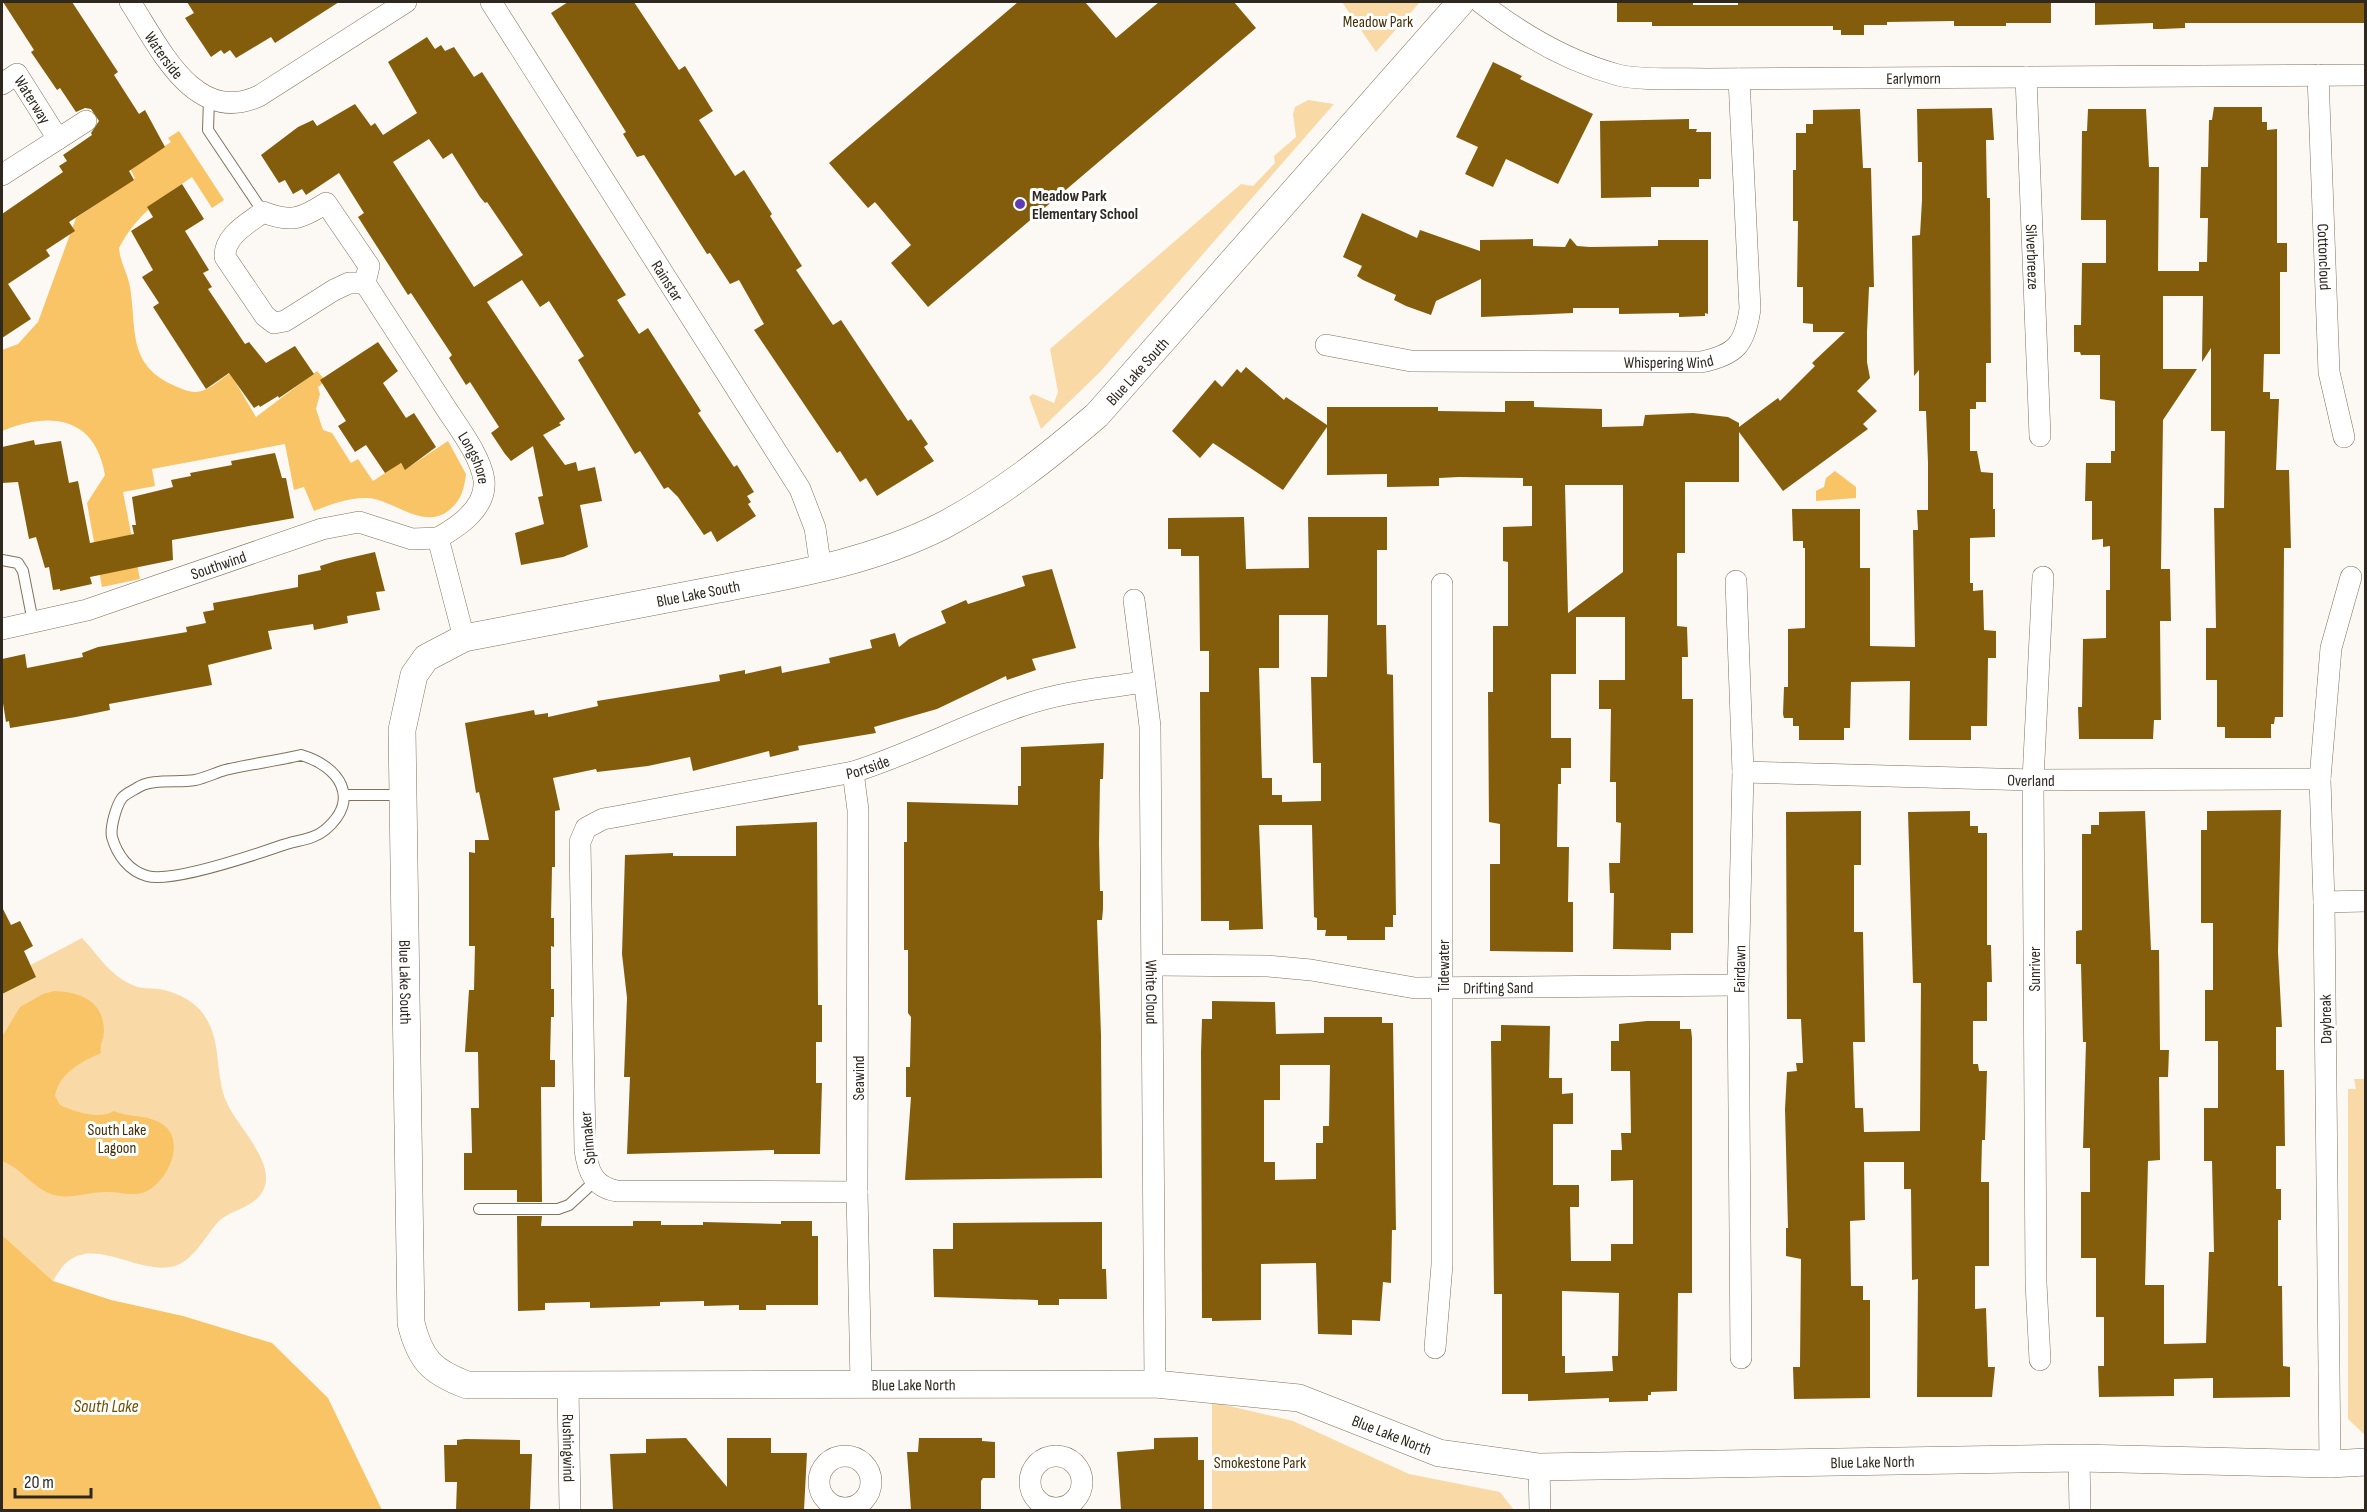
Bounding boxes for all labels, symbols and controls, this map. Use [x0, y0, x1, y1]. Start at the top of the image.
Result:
park label: Meadow Park [1343, 13, 1413, 32]
street label: Waterside [140, 28, 186, 84]
street label: Earlymorn [1886, 70, 1941, 89]
street label: Waterway [9, 73, 54, 128]
place label: Meadow Park Elementary School [1032, 187, 1138, 224]
marker: Meadow Park Elementary School [1013, 197, 1027, 211]
street label: Cottoncloud [2313, 223, 2334, 291]
street label: Silverbreeze [2021, 224, 2042, 290]
street label: Rainstar [647, 258, 687, 306]
street label: Blue Lake South [1103, 334, 1173, 410]
street label: Whispering Wind [1624, 351, 1716, 373]
street label: Longshore [453, 429, 492, 485]
street label: Southwind [189, 548, 249, 584]
street label: Blue Lake South [655, 577, 742, 612]
street label: Portside [845, 752, 893, 784]
street label: Overland [2007, 771, 2055, 791]
street label: Tidewater [1435, 939, 1454, 993]
street label: Blue Lake South [394, 940, 414, 1025]
street label: Fairdawn [1731, 945, 1750, 993]
street label: Sunriver [2026, 946, 2045, 992]
street label: White Cloud [1141, 960, 1160, 1024]
street label: Drifting Sand [1463, 979, 1534, 999]
street label: Daybreak [2317, 994, 2336, 1044]
street label: Seawind [850, 1056, 869, 1100]
street label: Spinnaker [577, 1110, 600, 1165]
park label: South Lake Lagoon [88, 1121, 146, 1158]
street label: Blue Lake North [872, 1376, 956, 1395]
water label: South Lake [73, 1396, 139, 1417]
street label: Blue Lake North [1349, 1412, 1434, 1460]
street label: Rushingwind [557, 1414, 578, 1482]
street label: Blue Lake North [1830, 1453, 1915, 1473]
park label: Smokestone Park [1214, 1454, 1306, 1473]
scale bar [15, 1461, 92, 1499]
text: 20 m [24, 1472, 54, 1493]

